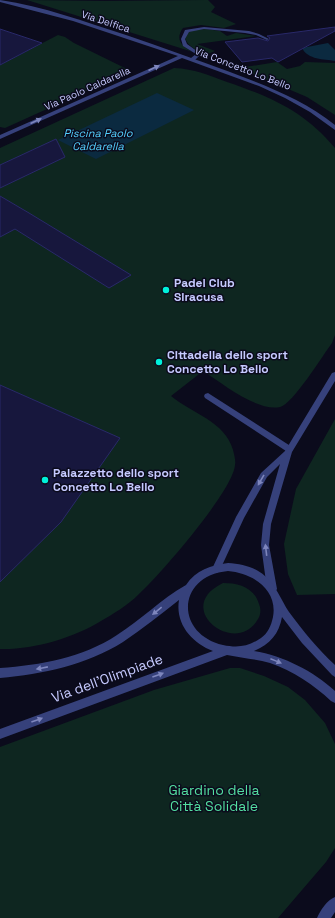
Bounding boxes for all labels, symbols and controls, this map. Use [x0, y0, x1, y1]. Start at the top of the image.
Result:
street label: Via Delfica [80, 8, 132, 36]
street label: Via Concetto Lo Bello [193, 44, 293, 93]
street label: Via Paolo Caldarella [42, 64, 132, 113]
one-way arrow [149, 65, 160, 71]
one-way arrow [30, 118, 41, 124]
water label: Piscina Paolo Caldarella [63, 126, 134, 153]
place label: Padel Club Siracusa [174, 275, 235, 305]
marker: Padel Club Siracusa [161, 285, 171, 295]
place label: Cittadella dello sport Concetto Lo Bello [167, 347, 288, 377]
marker: Cittadella dello sport Concetto Lo Bello [154, 357, 164, 367]
place label: Palazzetto dello sport Concetto Lo Bello [53, 465, 179, 495]
marker: Palazzetto dello sport Concetto Lo Bello [40, 475, 50, 485]
one-way arrow [258, 475, 265, 486]
one-way arrow [263, 544, 269, 557]
one-way arrow [152, 606, 162, 615]
street label: Via dell'Olimpiade [49, 650, 165, 706]
one-way arrow [270, 659, 282, 665]
one-way arrow [36, 665, 48, 671]
one-way arrow [153, 672, 165, 678]
one-way arrow [31, 717, 43, 723]
park label: Giardino della Città Solidale [168, 781, 260, 815]

